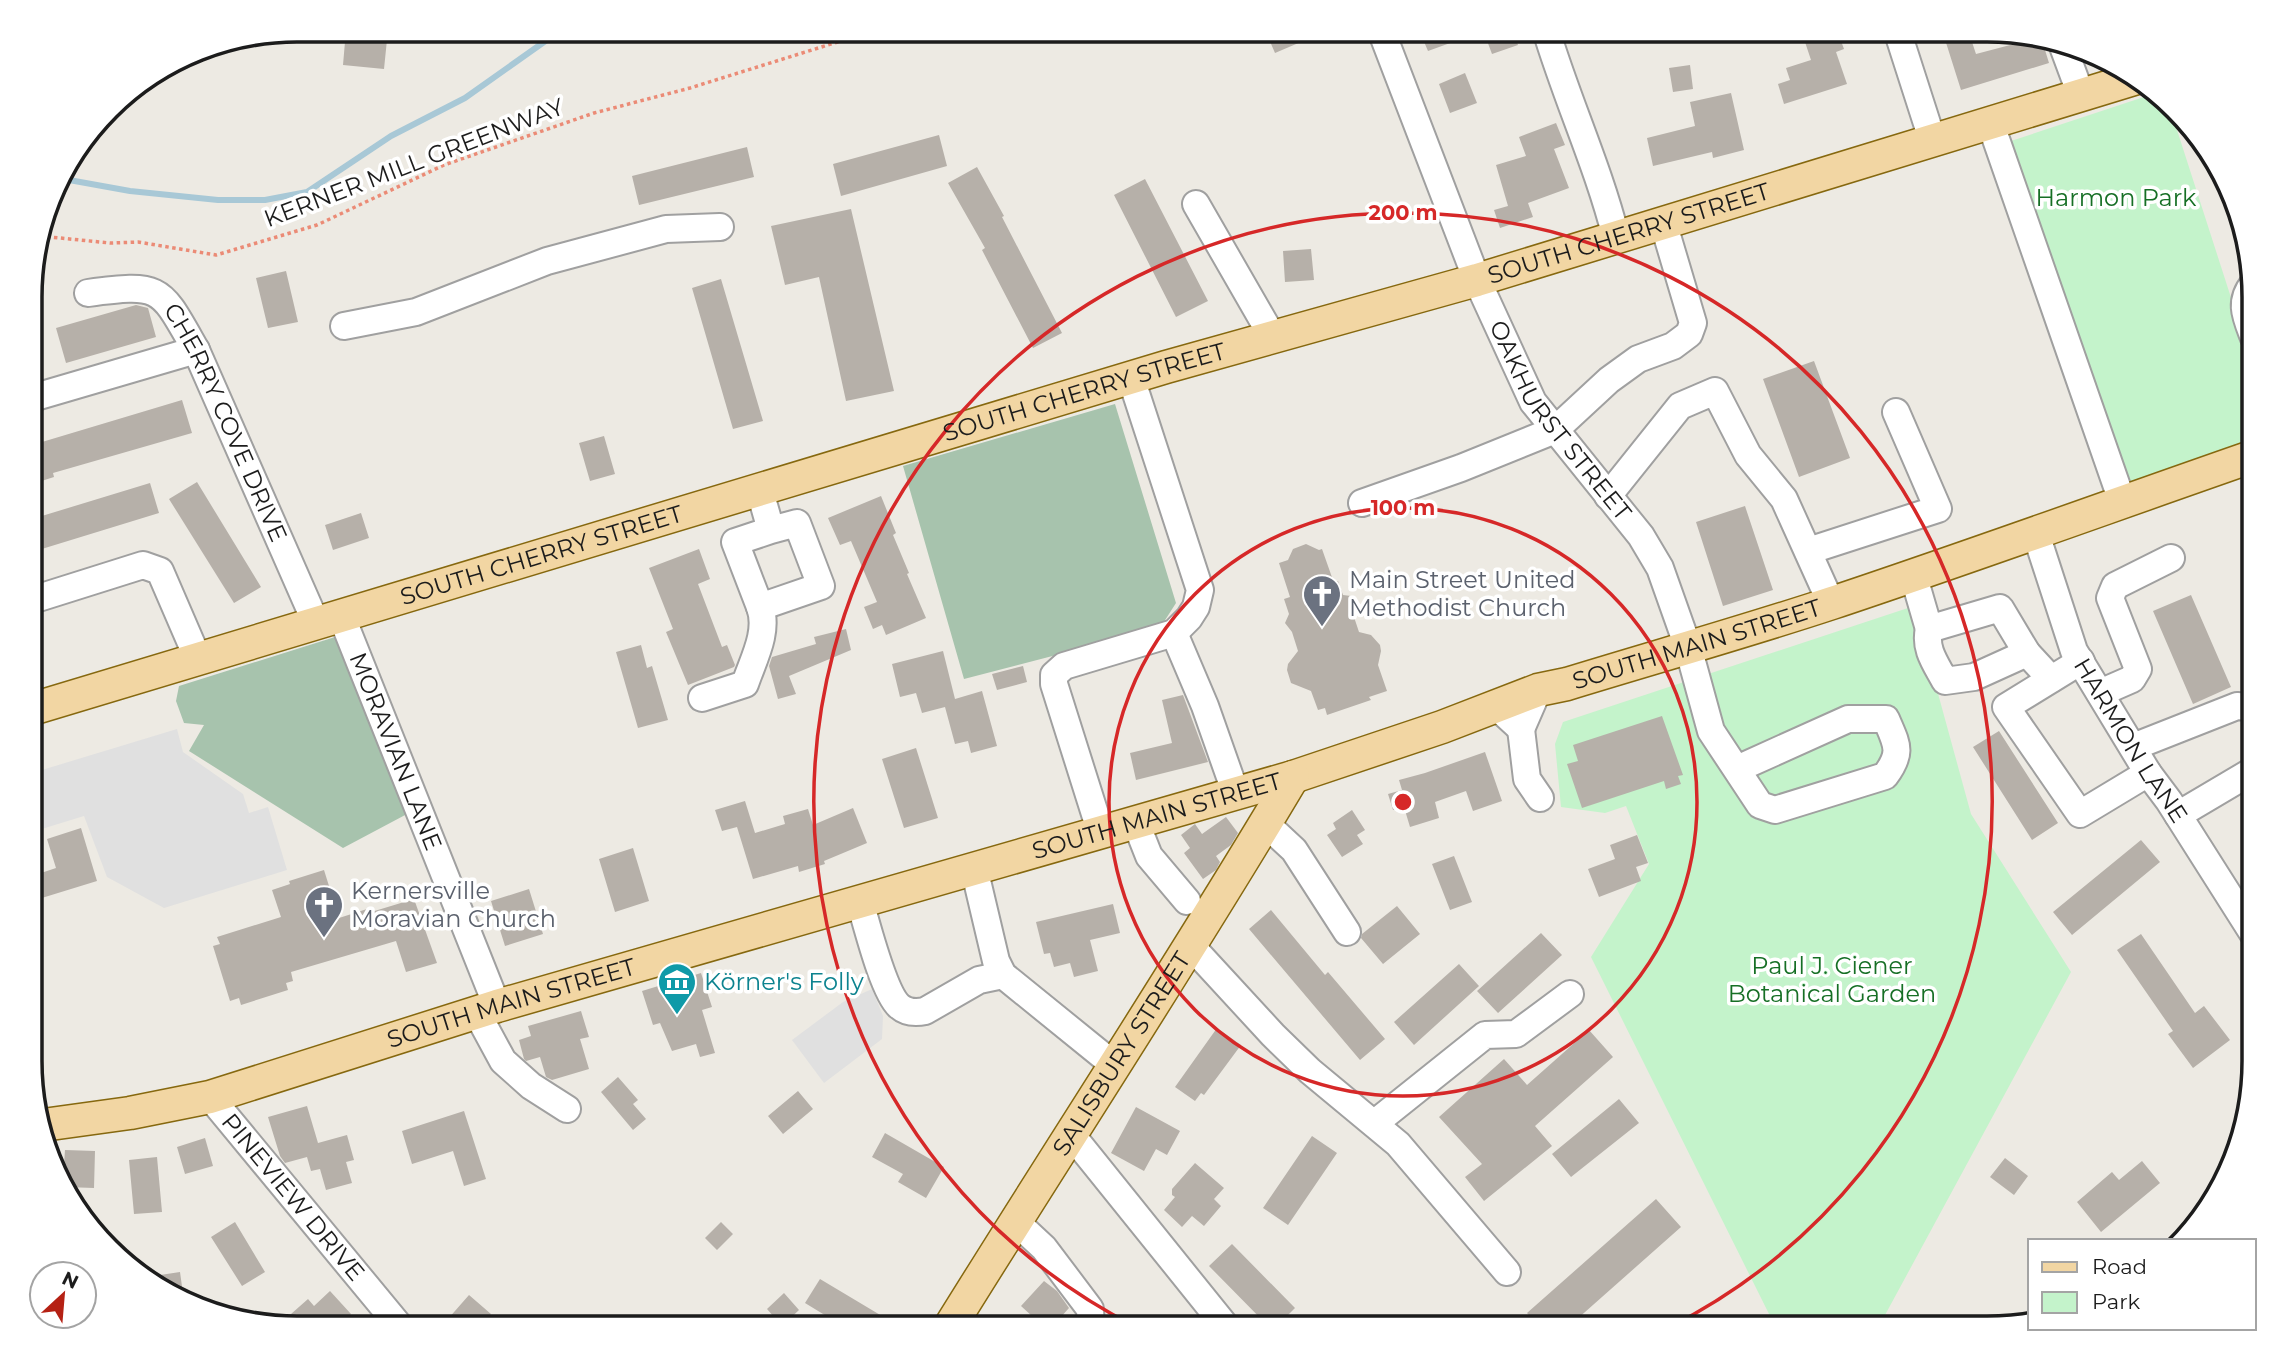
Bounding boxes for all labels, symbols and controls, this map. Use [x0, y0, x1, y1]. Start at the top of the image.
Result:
street label: KERNER MILL GREENWAY [260, 92, 568, 233]
street label: SOUTH CHERRY STREET [1484, 176, 1773, 290]
park label: Harmon Park [2036, 183, 2197, 212]
text: 200 m [1369, 200, 1437, 225]
street label: CHERRY COVE DRIVE [158, 297, 294, 546]
street label: OAKHURST STREET [1483, 316, 1638, 526]
street label: SOUTH CHERRY STREET [939, 336, 1229, 447]
text: 100 m [1371, 495, 1435, 520]
street label: SOUTH CHERRY STREET [397, 499, 686, 611]
place label: Main Street United Methodist Church [1349, 565, 1575, 622]
church icon: Main Street United Methodist Church [1301, 573, 1343, 628]
street label: SOUTH MAIN STREET [1569, 593, 1825, 695]
street label: MORAVIAN LANE [343, 648, 448, 854]
street label: HARMON LANE [2068, 653, 2194, 828]
street label: SOUTH MAIN STREET [1029, 766, 1285, 865]
centre of rings [1391, 790, 1415, 814]
place label: Kernersville Moravian Church [351, 876, 556, 933]
church icon: Kernersville Moravian Church [303, 884, 345, 939]
street label: SALISBURY STREET [1046, 946, 1197, 1161]
park label: Paul J. Ciener Botanical Garden [1728, 951, 1936, 1008]
street label: SOUTH MAIN STREET [383, 952, 639, 1054]
museum icon: Körner's Folly [656, 961, 698, 1016]
place label: Körner's Folly [704, 967, 864, 996]
street label: PINEVIEW DRIVE [216, 1107, 371, 1286]
legend [2028, 1239, 2256, 1330]
text: Road [2092, 1254, 2147, 1279]
north arrow [28, 1260, 98, 1330]
text: N [58, 1266, 82, 1294]
text: Park [2092, 1289, 2140, 1314]

